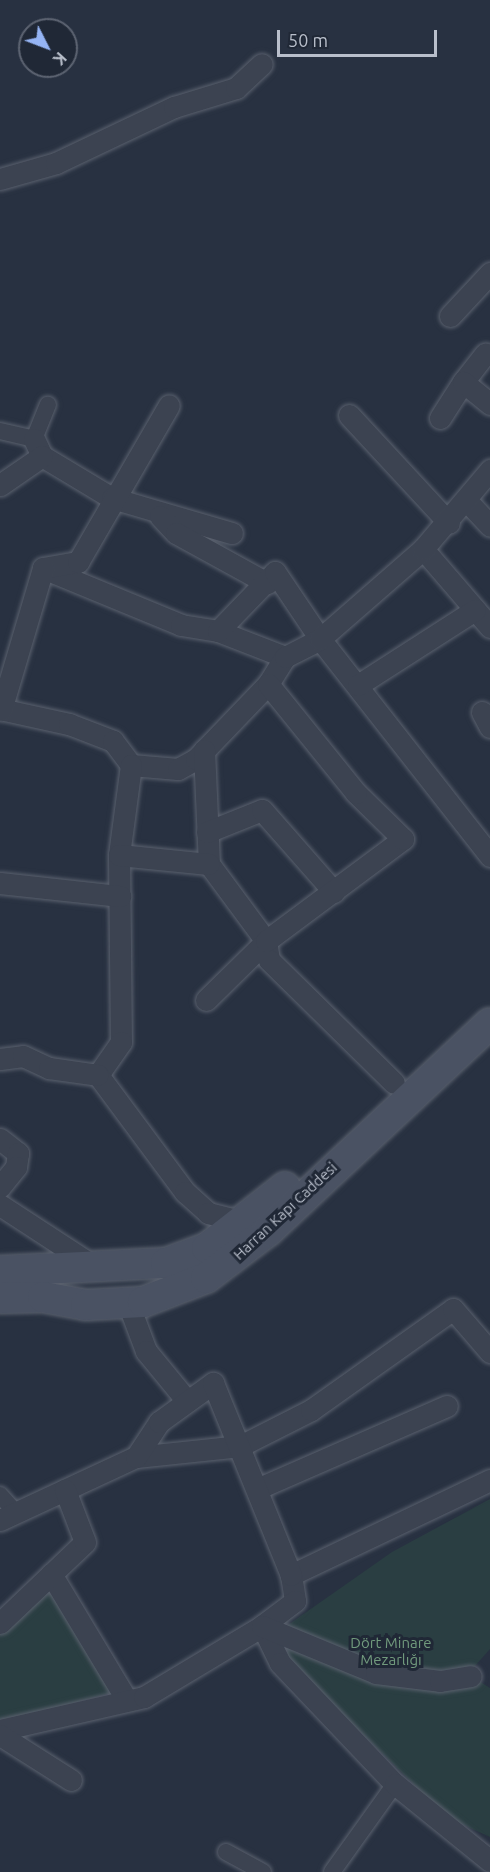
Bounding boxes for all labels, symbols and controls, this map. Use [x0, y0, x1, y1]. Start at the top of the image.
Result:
north arrow [18, 18, 78, 78]
scale bar [280, 18, 440, 56]
text: 50 m [288, 30, 328, 50]
text: K [50, 49, 70, 69]
street label: Harran Kapı Caddesi [230, 1158, 340, 1264]
park label: Dört Minare Mezarlığı [350, 1633, 432, 1668]

